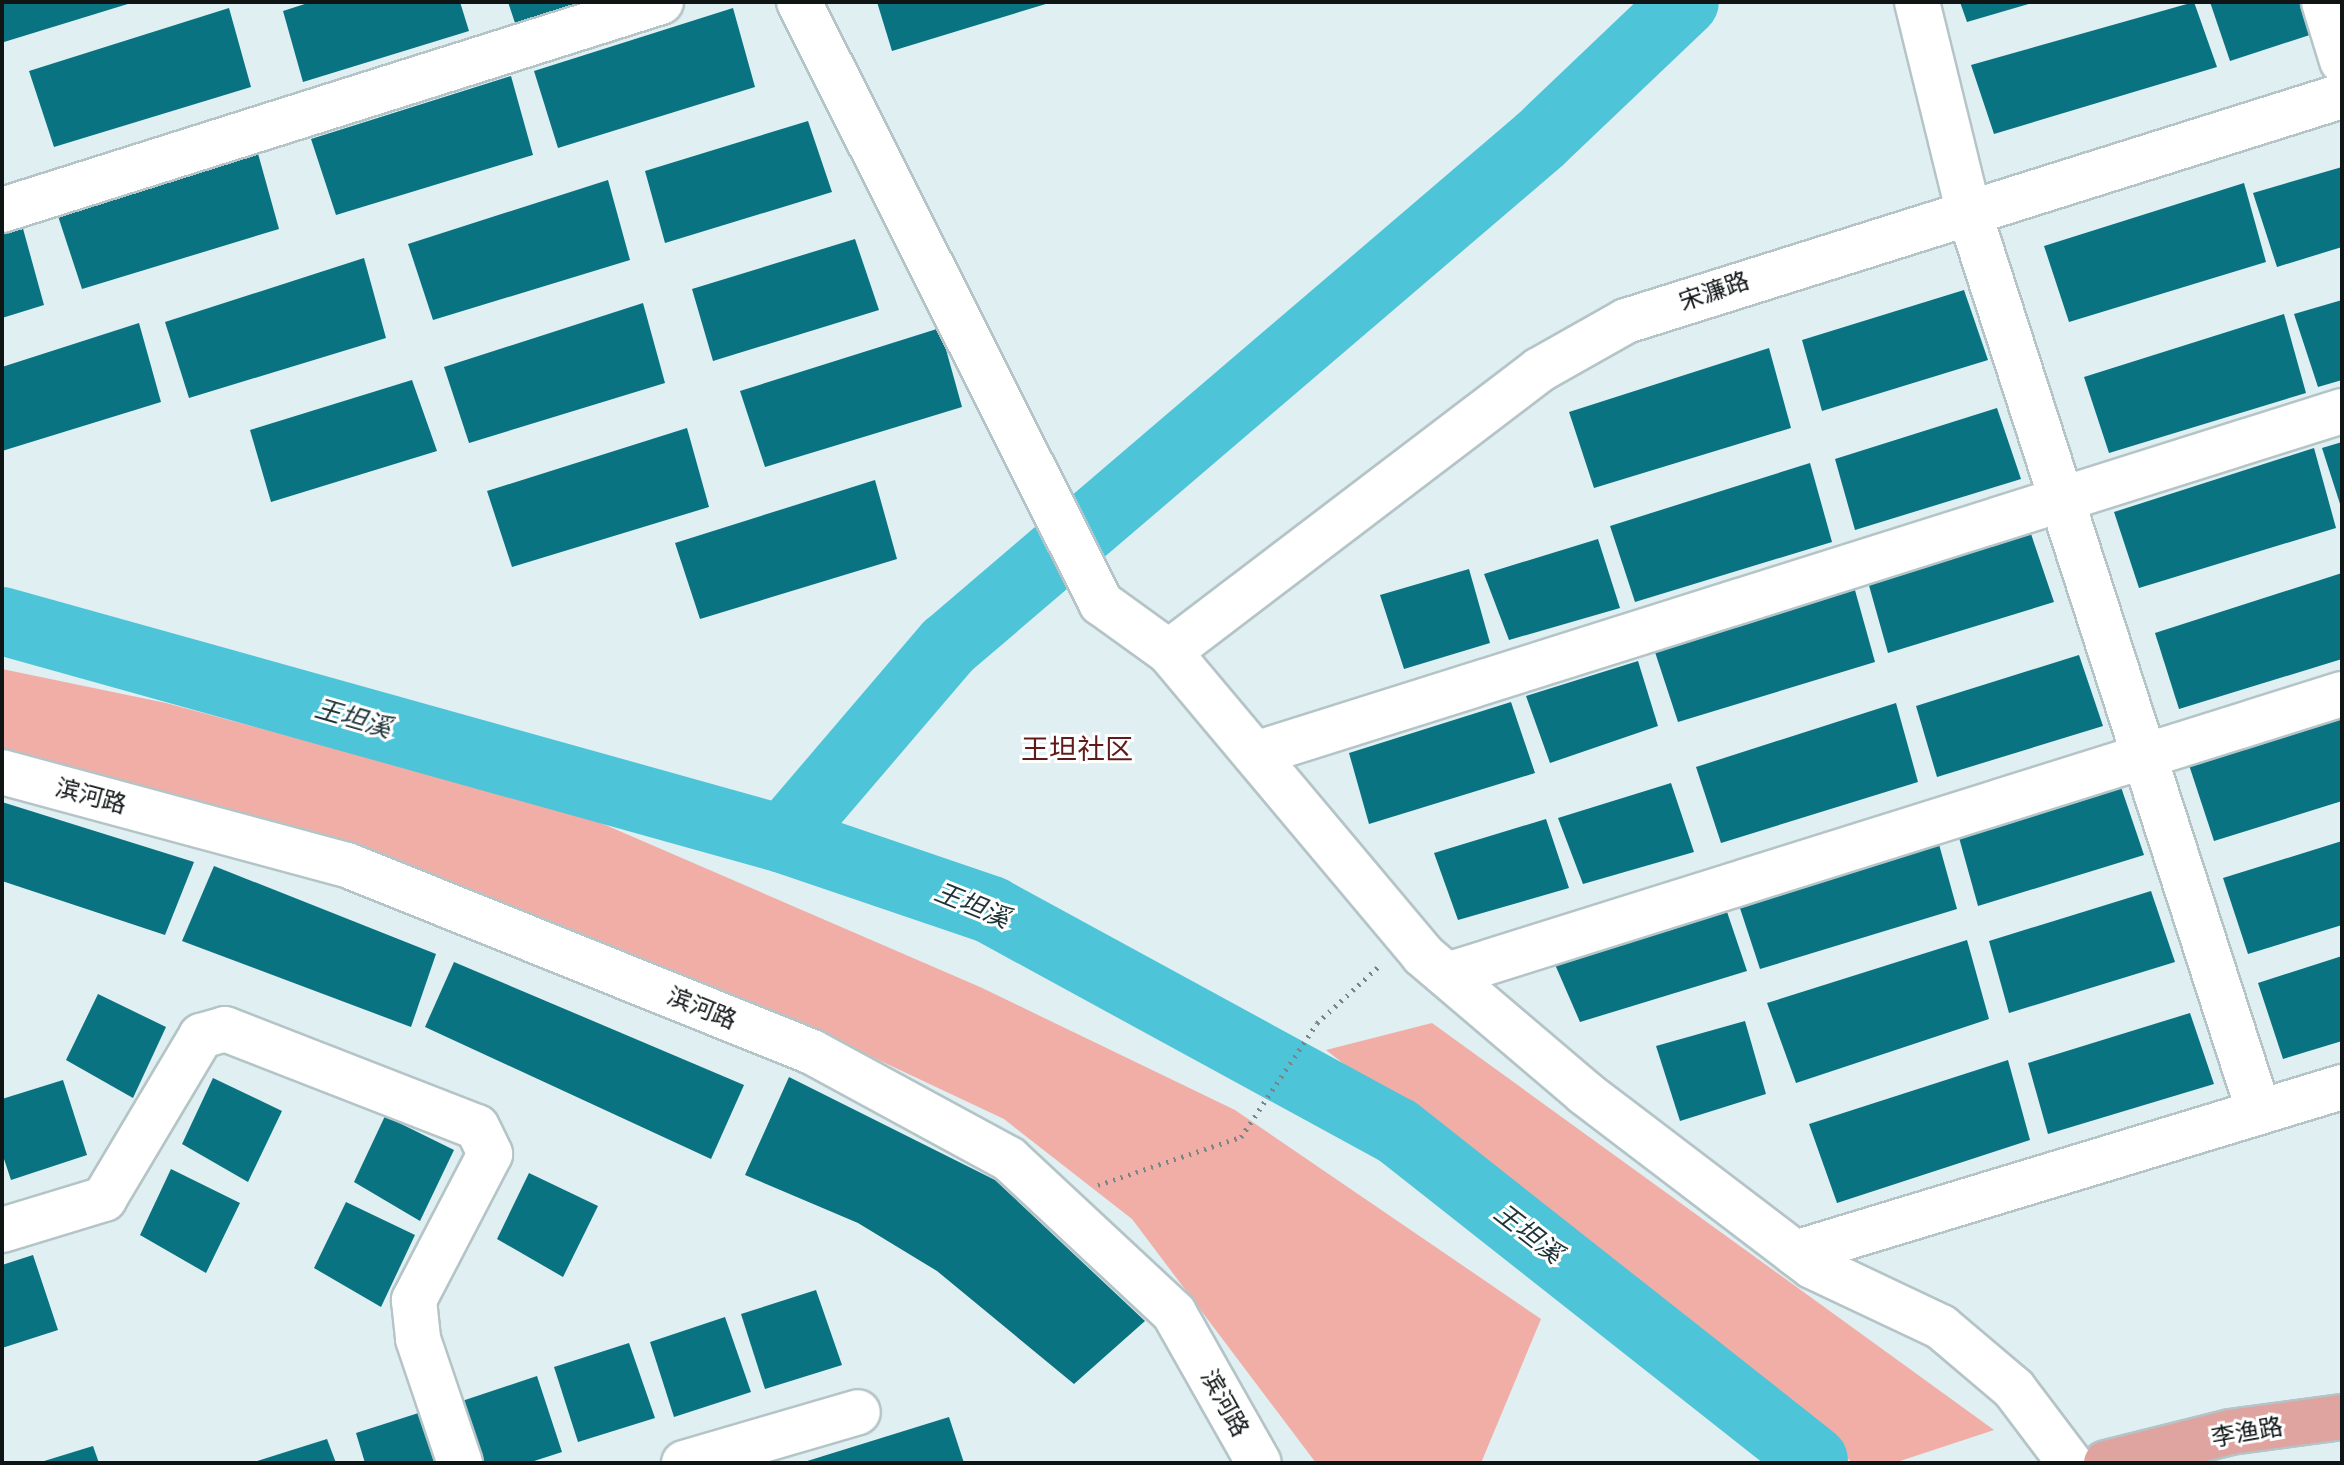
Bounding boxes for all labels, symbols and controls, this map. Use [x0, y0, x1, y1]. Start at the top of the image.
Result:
street label: 宋濂路 [1675, 266, 1753, 316]
water label: 王坦溪 [311, 693, 395, 745]
district label: 王坦社区 [1021, 733, 1133, 767]
street label: 滨河路 [52, 773, 130, 819]
water label: 王坦溪 [930, 877, 1014, 935]
street label: 滨河路 [663, 981, 741, 1035]
water label: 王坦溪 [1488, 1198, 1568, 1270]
street label: 滨河路 [1195, 1365, 1255, 1441]
street label: 李渔路 [2209, 1412, 2285, 1452]

